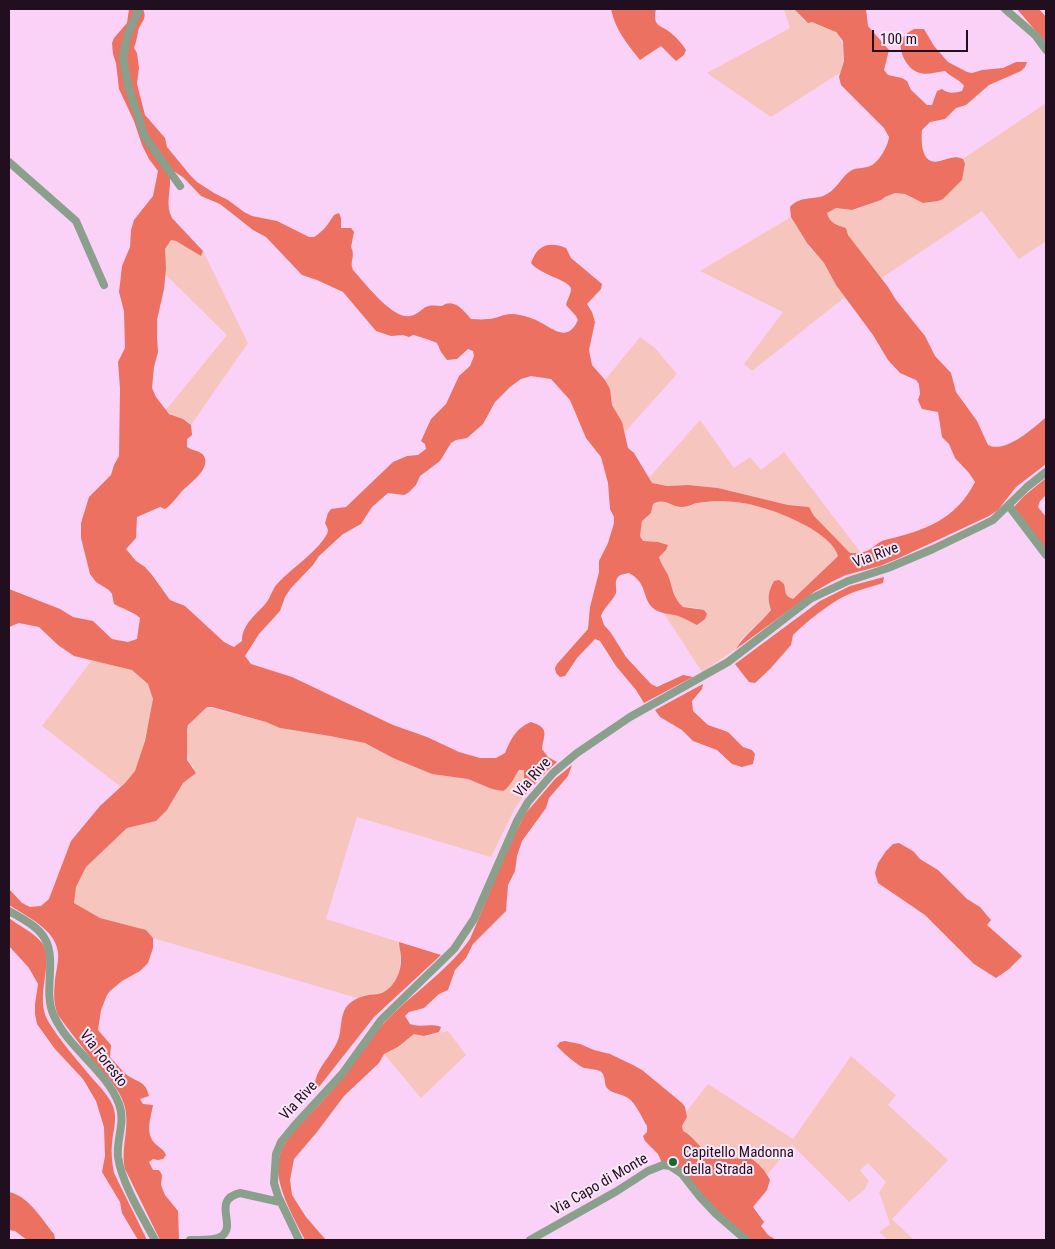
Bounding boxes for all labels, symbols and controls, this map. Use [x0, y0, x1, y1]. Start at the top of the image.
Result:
scale bar [875, 20, 971, 52]
text: 100 m [880, 30, 917, 48]
street label: Via Rive [851, 539, 901, 573]
street label: Via Rive [511, 754, 555, 802]
street label: Via Foresto [75, 1027, 131, 1091]
street label: Via Rive [276, 1078, 322, 1124]
place label: Capitello Madonna della Strada [683, 1144, 794, 1179]
street label: Via Capo di Monte [549, 1150, 651, 1220]
marker: Capitello Madonna della Strada [667, 1156, 679, 1168]

